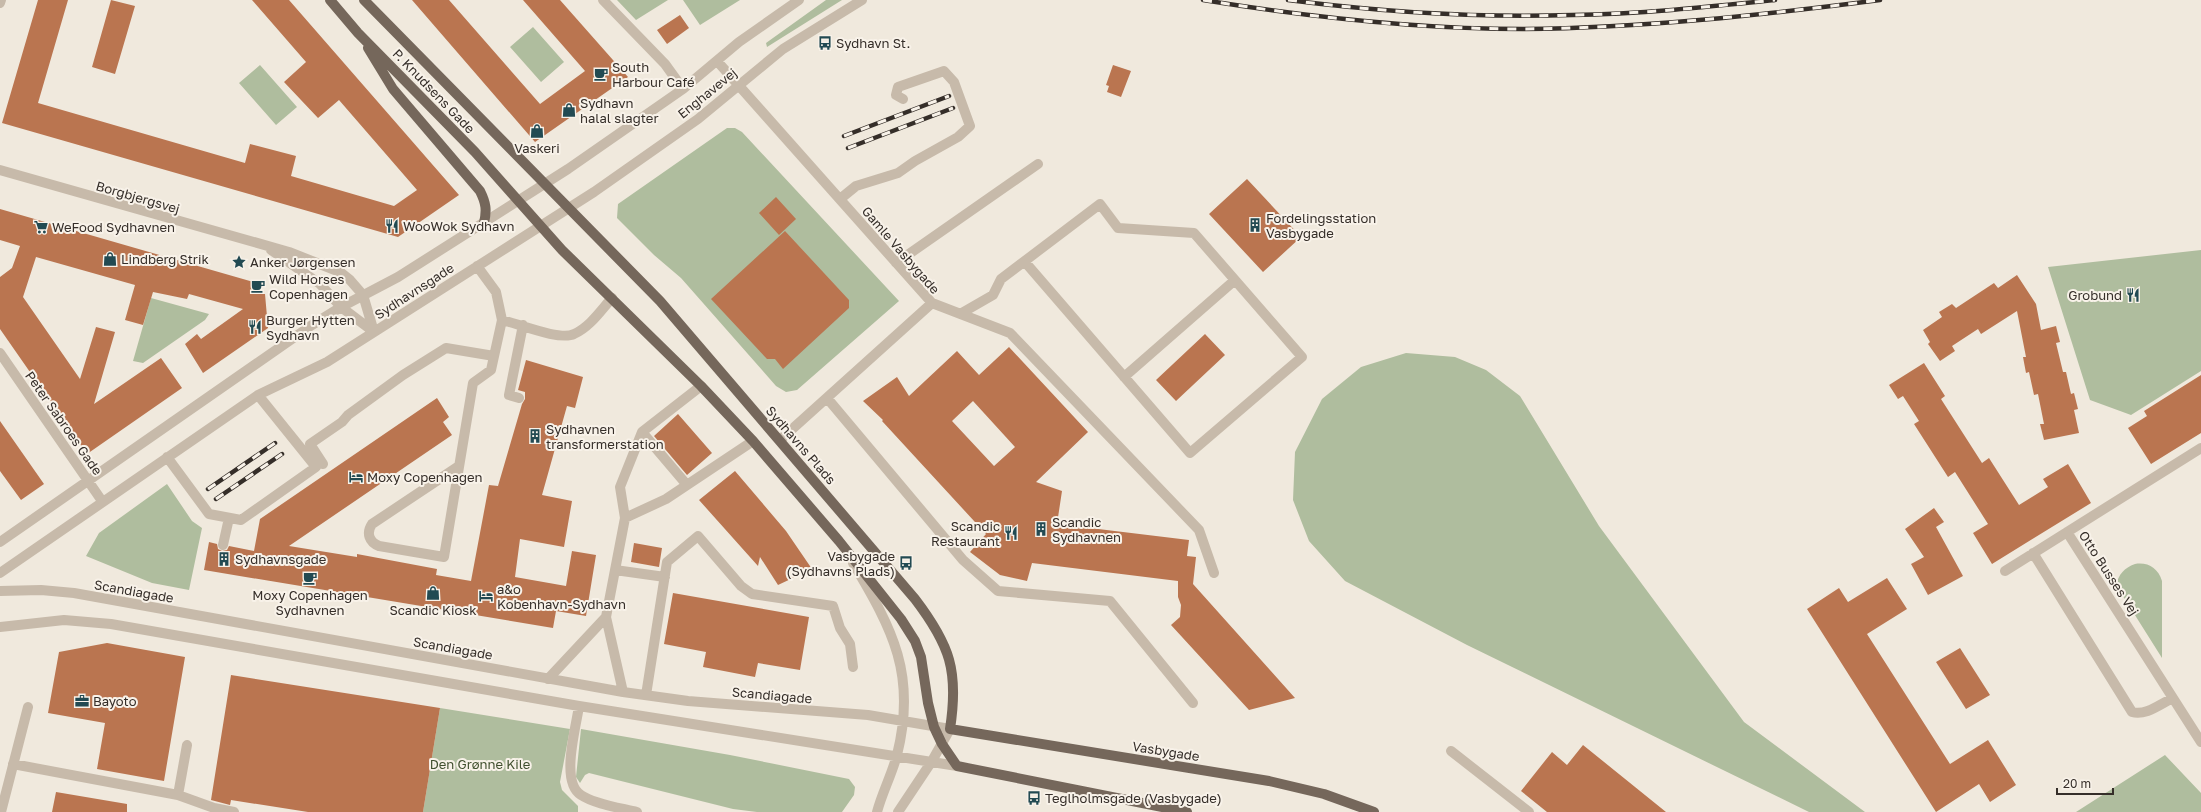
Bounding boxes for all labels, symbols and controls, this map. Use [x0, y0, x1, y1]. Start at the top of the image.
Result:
bus stop icon: Sydhavn St. [817, 35, 833, 51]
place label: Sydhavn St. [836, 35, 910, 51]
street label: P. Knudsens Gade [390, 45, 478, 137]
place label: South Harbour Café [612, 59, 695, 90]
street label: Enghavevej [674, 64, 740, 122]
cafe icon: South Harbour Café [593, 66, 609, 82]
place label: Sydhavn halal slagter [580, 95, 658, 126]
shop icon: Sydhavn halal slagter [561, 102, 577, 118]
shop icon: Vaskeri [529, 123, 545, 139]
place label: Vaskeri [514, 140, 560, 156]
street label: Borgbjergsvej [94, 177, 182, 217]
street label: Gamle Vasbygade [859, 203, 943, 297]
place label: Fordelingsstation Vasbygade [1266, 210, 1376, 241]
building icon: Fordelingsstation Vasbygade [1247, 217, 1263, 233]
restaurant icon: WooWok Sydhavn [384, 218, 400, 234]
place label: WooWok Sydhavn [403, 218, 514, 234]
supermarket icon: WeFood Sydhavnen [33, 219, 49, 235]
place label: WeFood Sydhavnen [52, 219, 175, 235]
shop icon: Lindberg Strik [102, 251, 118, 267]
place label: Lindberg Strik [121, 251, 209, 267]
place icon: Anker Jørgensen [231, 254, 247, 270]
place label: Anker Jørgensen [250, 254, 356, 270]
street label: Sydhavnsgade [371, 259, 457, 323]
place label: Wild Horses Copenhagen [269, 271, 348, 302]
cafe icon: Wild Horses Copenhagen [250, 278, 266, 294]
place label: Grobund [2068, 287, 2122, 303]
restaurant icon: Grobund [2125, 287, 2141, 303]
place label: Burger Hytten Sydhavn [266, 312, 355, 343]
restaurant icon: Burger Hytten Sydhavn [247, 319, 263, 335]
street label: Peter Sabroes Gade [22, 368, 106, 478]
street label: Sydhavns Plads [763, 403, 839, 488]
place label: Sydhavnen transformerstation [546, 421, 664, 452]
building icon: Sydhavnen transformerstation [527, 428, 543, 444]
hotel icon: Moxy Copenhagen [348, 469, 364, 485]
place label: Moxy Copenhagen [367, 469, 483, 485]
place label: Scandic Sydhavnen [1052, 514, 1121, 545]
place label: Scandic Restaurant [931, 518, 1000, 549]
building icon: Scandic Sydhavnen [1033, 521, 1049, 537]
restaurant icon: Scandic Restaurant [1003, 525, 1019, 541]
street label: Otto Busses Vej [2076, 528, 2142, 618]
place label: Vasbygade (Sydhavns Plads) [787, 548, 895, 579]
building icon: Sydhavnsgade [216, 551, 232, 567]
place label: Sydhavnsgade [235, 551, 326, 567]
bus stop icon: Vasbygade (Sydhavns Plads) [898, 555, 914, 571]
cafe icon: Moxy Copenhagen Sydhavnen [302, 570, 318, 586]
street label: Scandiagade [93, 576, 175, 606]
place label: a&o Kobenhavn-Sydhavn [497, 581, 626, 612]
shop icon: Scandic Kiosk [425, 585, 441, 601]
place label: Moxy Copenhagen Sydhavnen [252, 587, 368, 618]
hotel icon: a&o Kobenhavn-Sydhavn [478, 588, 494, 604]
place label: Scandic Kiosk [389, 602, 477, 618]
street label: Scandiagade [412, 633, 494, 663]
street label: Scandiagade [731, 684, 813, 706]
office icon: Bayoto [74, 693, 90, 709]
place label: Bayoto [93, 693, 137, 709]
street label: Vasbygade [1131, 738, 1201, 764]
park label: Den Grønne Kile [430, 756, 530, 772]
scale bar [2057, 770, 2113, 796]
text: 20 m [2063, 776, 2091, 791]
bus stop icon: Teglholmsgade (Vasbygade) [1026, 790, 1042, 806]
place label: Teglholmsgade (Vasbygade) [1045, 790, 1222, 806]

